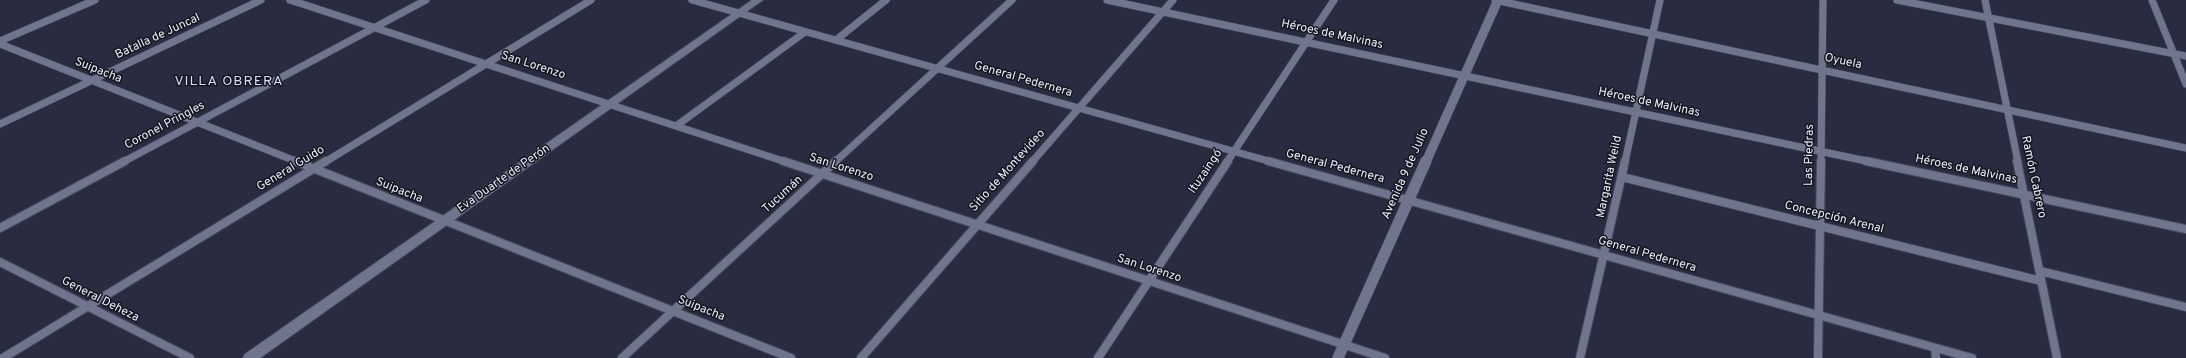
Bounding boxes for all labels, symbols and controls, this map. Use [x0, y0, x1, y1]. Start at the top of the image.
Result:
street label: Batalla de Juncal [113, 11, 203, 63]
street label: Héroes de Malvinas [1280, 17, 1384, 53]
street label: San Lorenzo [499, 49, 567, 83]
street label: Oyuela [1823, 51, 1863, 73]
street label: Suipacha [72, 55, 124, 87]
street label: General Pedernera [972, 59, 1074, 101]
district label: VILLA OBRERA [174, 74, 284, 90]
street label: Héroes de Malvinas [1597, 85, 1701, 121]
street label: Coronel Pringles [122, 99, 208, 153]
street label: Las Piedras [1802, 124, 1818, 186]
street label: Avenida 9 de Julio [1379, 126, 1433, 222]
street label: Sitio de Montevideo [967, 127, 1049, 215]
street label: Margarita Weild [1594, 134, 1626, 220]
street label: Ramón Cabrero [2017, 135, 2049, 219]
street label: Eva Duarte de Perón [455, 142, 553, 216]
street label: General Guido [254, 143, 328, 195]
street label: Ituzaingó [1186, 147, 1226, 197]
street label: General Pedernera [1284, 147, 1386, 187]
street label: San Lorenzo [807, 151, 875, 185]
street label: Héroes de Malvinas [1914, 152, 2018, 188]
street label: Tucumán [760, 173, 806, 217]
street label: Suipacha [373, 175, 425, 207]
street label: Concepción Arenal [1783, 199, 1885, 237]
street label: General Pedernera [1596, 234, 1698, 276]
street label: San Lorenzo [1115, 252, 1183, 286]
street label: General Deheza [59, 274, 141, 326]
street label: Suipacha [675, 293, 727, 325]

